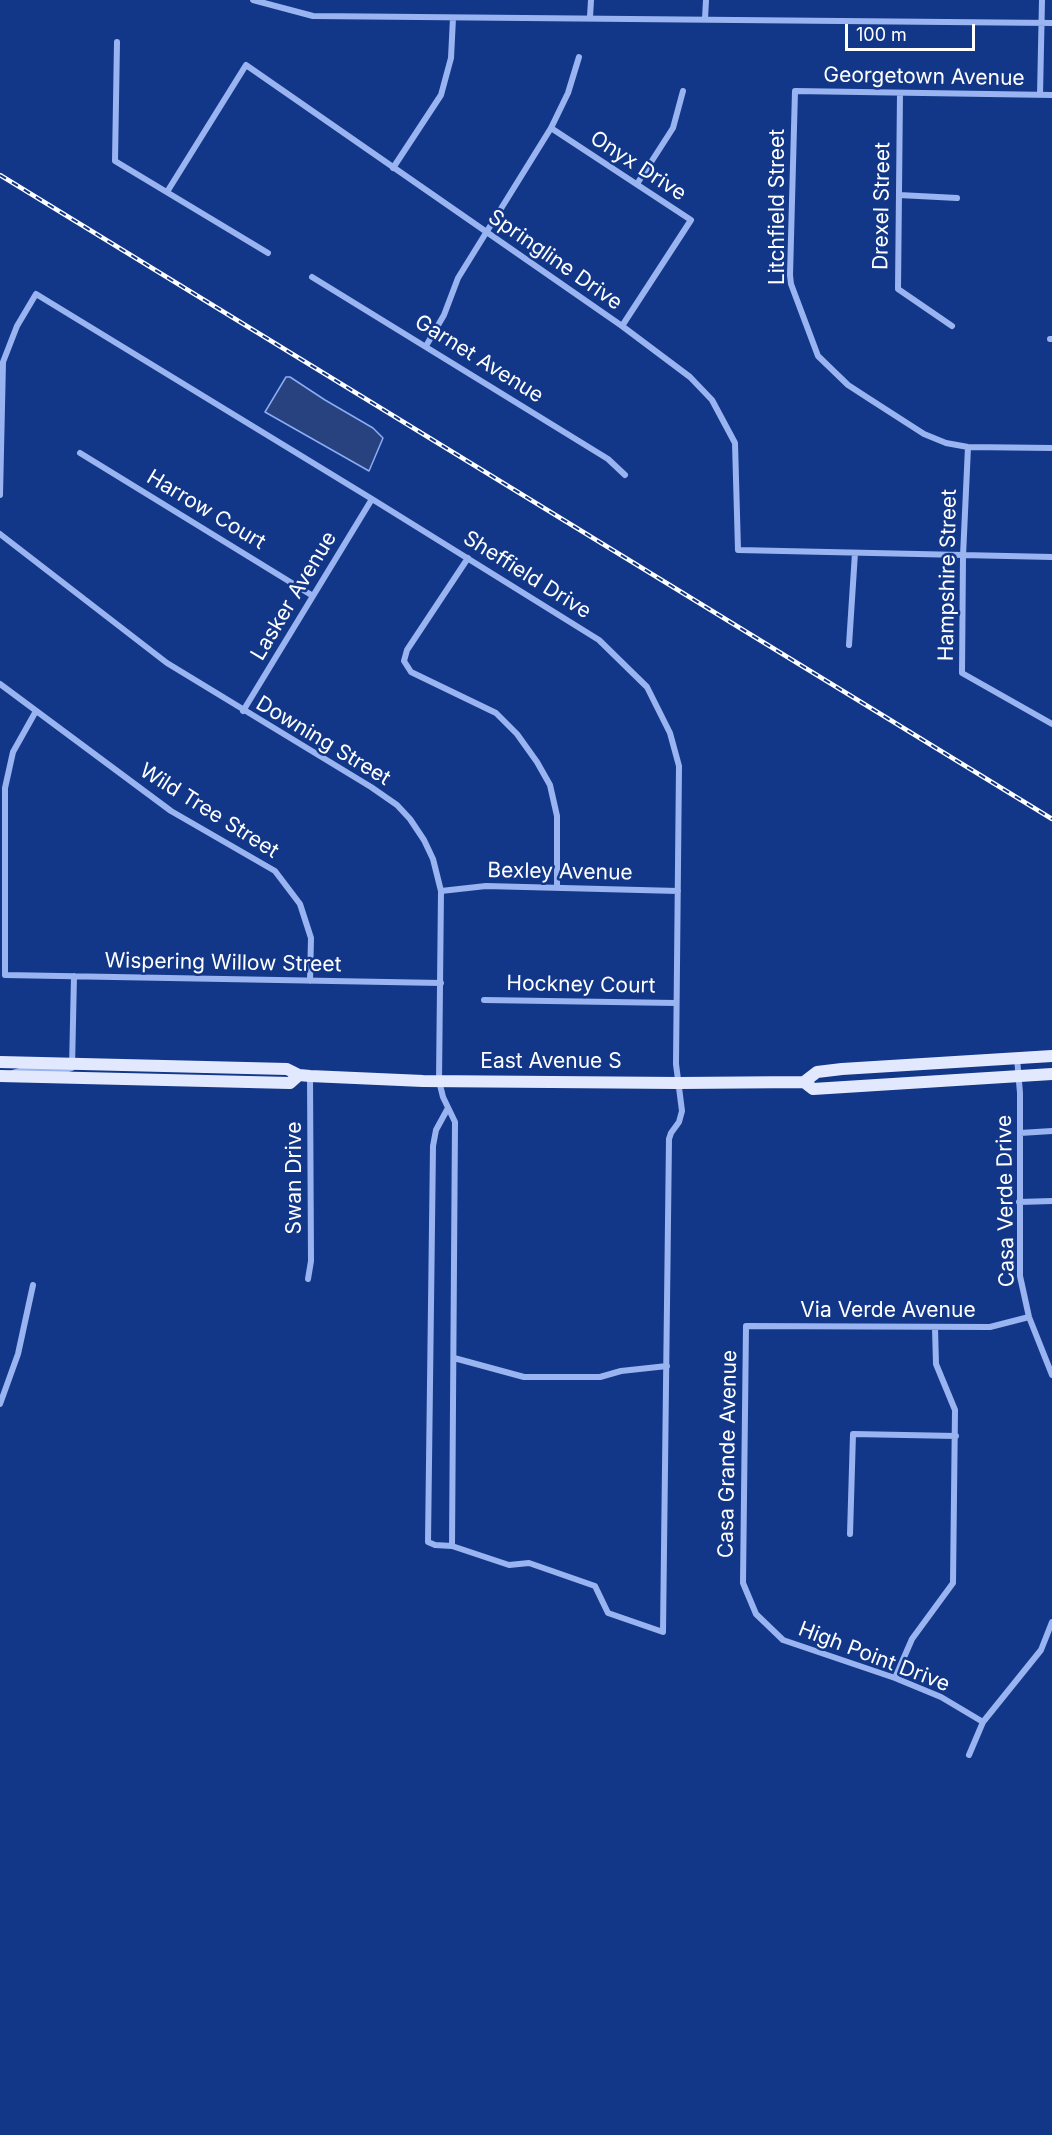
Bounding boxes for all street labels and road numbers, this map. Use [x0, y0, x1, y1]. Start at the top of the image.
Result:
street label: Georgetown Avenue [823, 63, 1025, 91]
street label: Onyx Drive [585, 126, 691, 206]
street label: Litchfield Street [765, 129, 791, 285]
street label: Drexel Street [868, 142, 896, 270]
street label: Springline Drive [483, 204, 627, 316]
street label: Garnet Avenue [410, 309, 548, 409]
street label: Harrow Court [142, 465, 270, 555]
street label: Hampshire Street [934, 489, 962, 661]
street label: Sheffield Drive [458, 526, 596, 624]
street label: Lasker Avenue [246, 527, 342, 665]
street label: Downing Street [251, 691, 395, 791]
street label: Wild Tree Street [135, 758, 283, 864]
street label: Bexley Avenue [487, 858, 633, 886]
street label: Wispering Willow Street [104, 948, 342, 978]
street label: Hockney Court [506, 971, 656, 999]
street label: East Avenue S [480, 1049, 622, 1075]
street label: Casa Verde Drive [992, 1115, 1020, 1287]
street label: Swan Drive [282, 1122, 308, 1234]
street label: Via Verde Avenue [800, 1298, 976, 1324]
street label: Casa Grande Avenue [714, 1350, 742, 1558]
street label: High Point Drive [795, 1617, 953, 1697]

